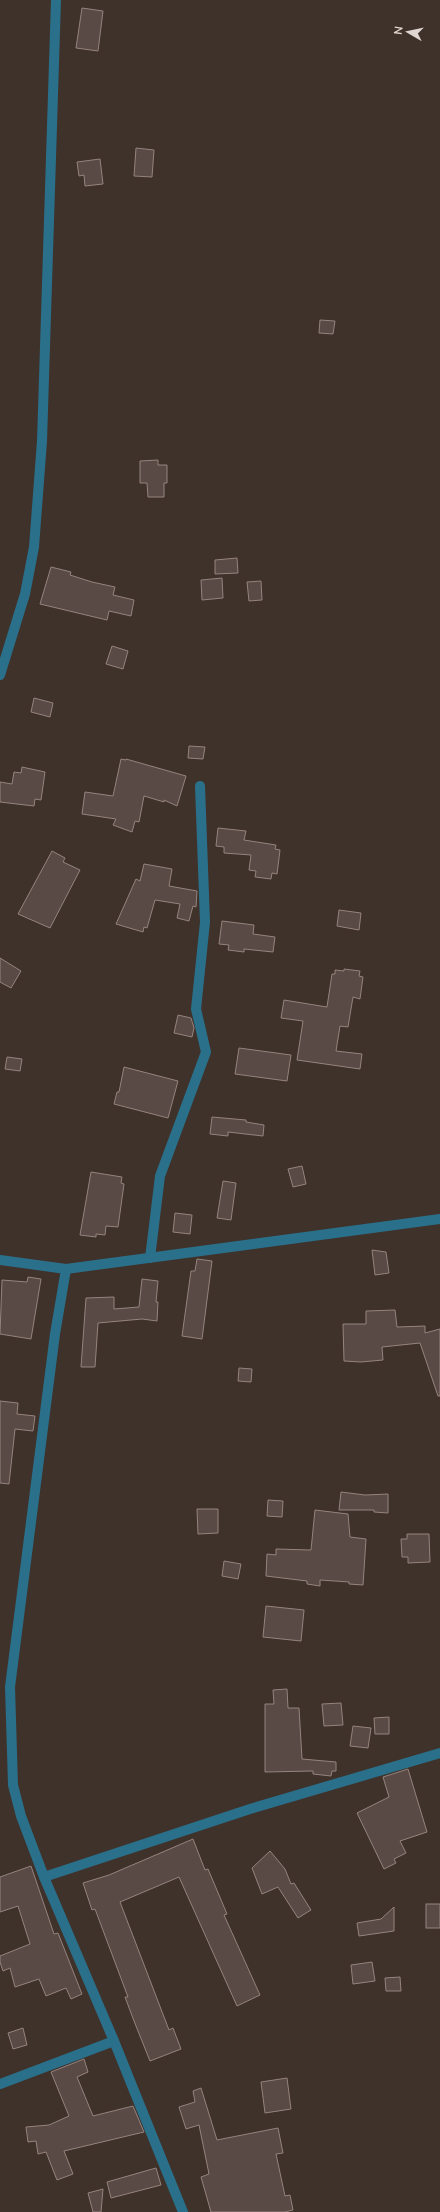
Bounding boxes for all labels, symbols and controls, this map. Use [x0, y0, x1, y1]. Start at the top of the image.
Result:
north arrow [388, 12, 428, 52]
text: N [391, 25, 405, 36]

